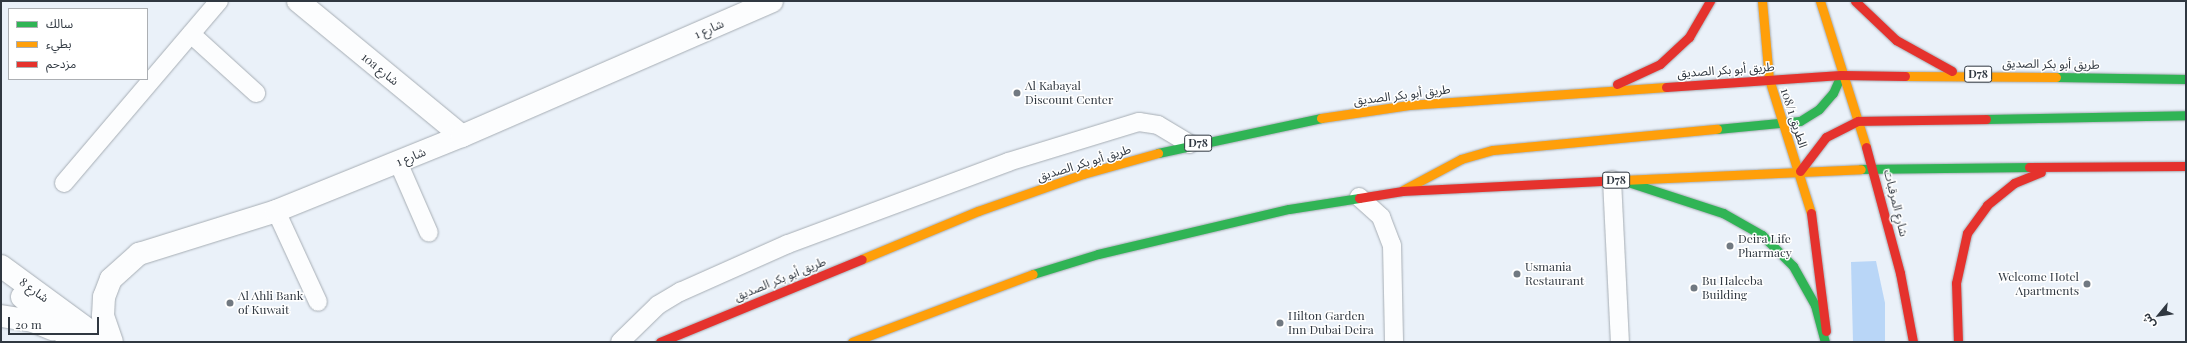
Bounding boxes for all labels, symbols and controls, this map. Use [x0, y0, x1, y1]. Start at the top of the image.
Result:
legend [8, 8, 148, 80]
text: سالك [46, 15, 73, 31]
street label: شارع 1 [692, 16, 726, 42]
text: بطيء [46, 35, 72, 51]
street label: 10a شارع [358, 50, 402, 88]
text: مزدحم [46, 55, 76, 71]
street label: طريق أبو بكر الصديق [2002, 56, 2100, 72]
street label: طريق أبو بكر الصديق [1677, 59, 1775, 81]
road number: D78 [1964, 65, 1992, 83]
place label: Al Kabayal Discount Center [1025, 79, 1113, 107]
street label: طريق أبو بكر الصديق [1353, 82, 1451, 108]
street label: 108/1 الطريق [1778, 86, 1810, 150]
marker: Al Kabayal Discount Center [1012, 88, 1022, 98]
road number: D78 [1184, 134, 1212, 152]
street label: طريق أبو بكر الصديق [1035, 142, 1133, 184]
street label: شارع 1 [394, 145, 428, 169]
street label: شارع المرقبات [1881, 168, 1911, 238]
road number: D78 [1602, 171, 1630, 189]
place label: Deira Life Pharmacy [1738, 232, 1792, 260]
marker: Deira Life Pharmacy [1725, 241, 1735, 251]
street label: طريق أبو بكر الصديق [732, 254, 828, 304]
place label: Usmania Restaurant [1525, 260, 1584, 288]
marker: Usmania Restaurant [1512, 269, 1522, 279]
place label: Welcome Hotel Apartments [1998, 270, 2079, 298]
place label: Bu Haleeba Building [1702, 274, 1763, 302]
street label: شارع 8 [17, 275, 51, 305]
marker: Welcome Hotel Apartments [2082, 279, 2092, 289]
marker: Bu Haleeba Building [1689, 283, 1699, 293]
place label: Al Ahli Bank of Kuwait [238, 289, 304, 317]
north arrow [2139, 295, 2179, 335]
marker: Al Ahli Bank of Kuwait [225, 298, 235, 308]
scale bar [10, 309, 101, 335]
place label: Hilton Garden Inn Dubai Deira [1288, 309, 1374, 337]
text: ش [2138, 311, 2158, 331]
text: 20 m [15, 316, 42, 332]
marker: Hilton Garden Inn Dubai Deira [1275, 318, 1285, 328]

